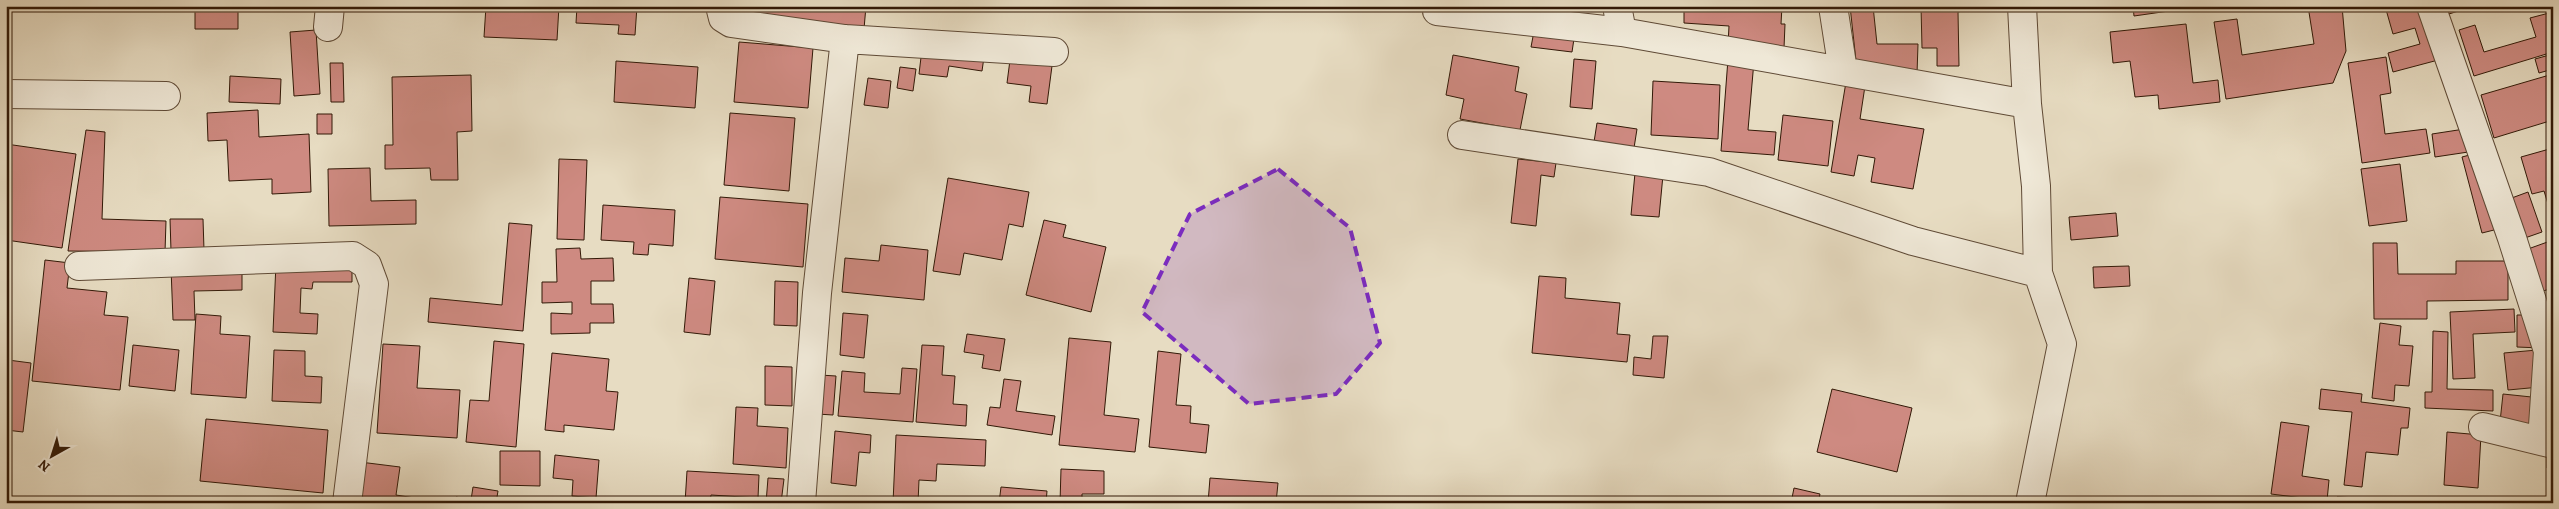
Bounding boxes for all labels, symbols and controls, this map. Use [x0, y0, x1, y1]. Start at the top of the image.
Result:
north arrow [28, 432, 78, 482]
text: N [34, 455, 54, 476]

